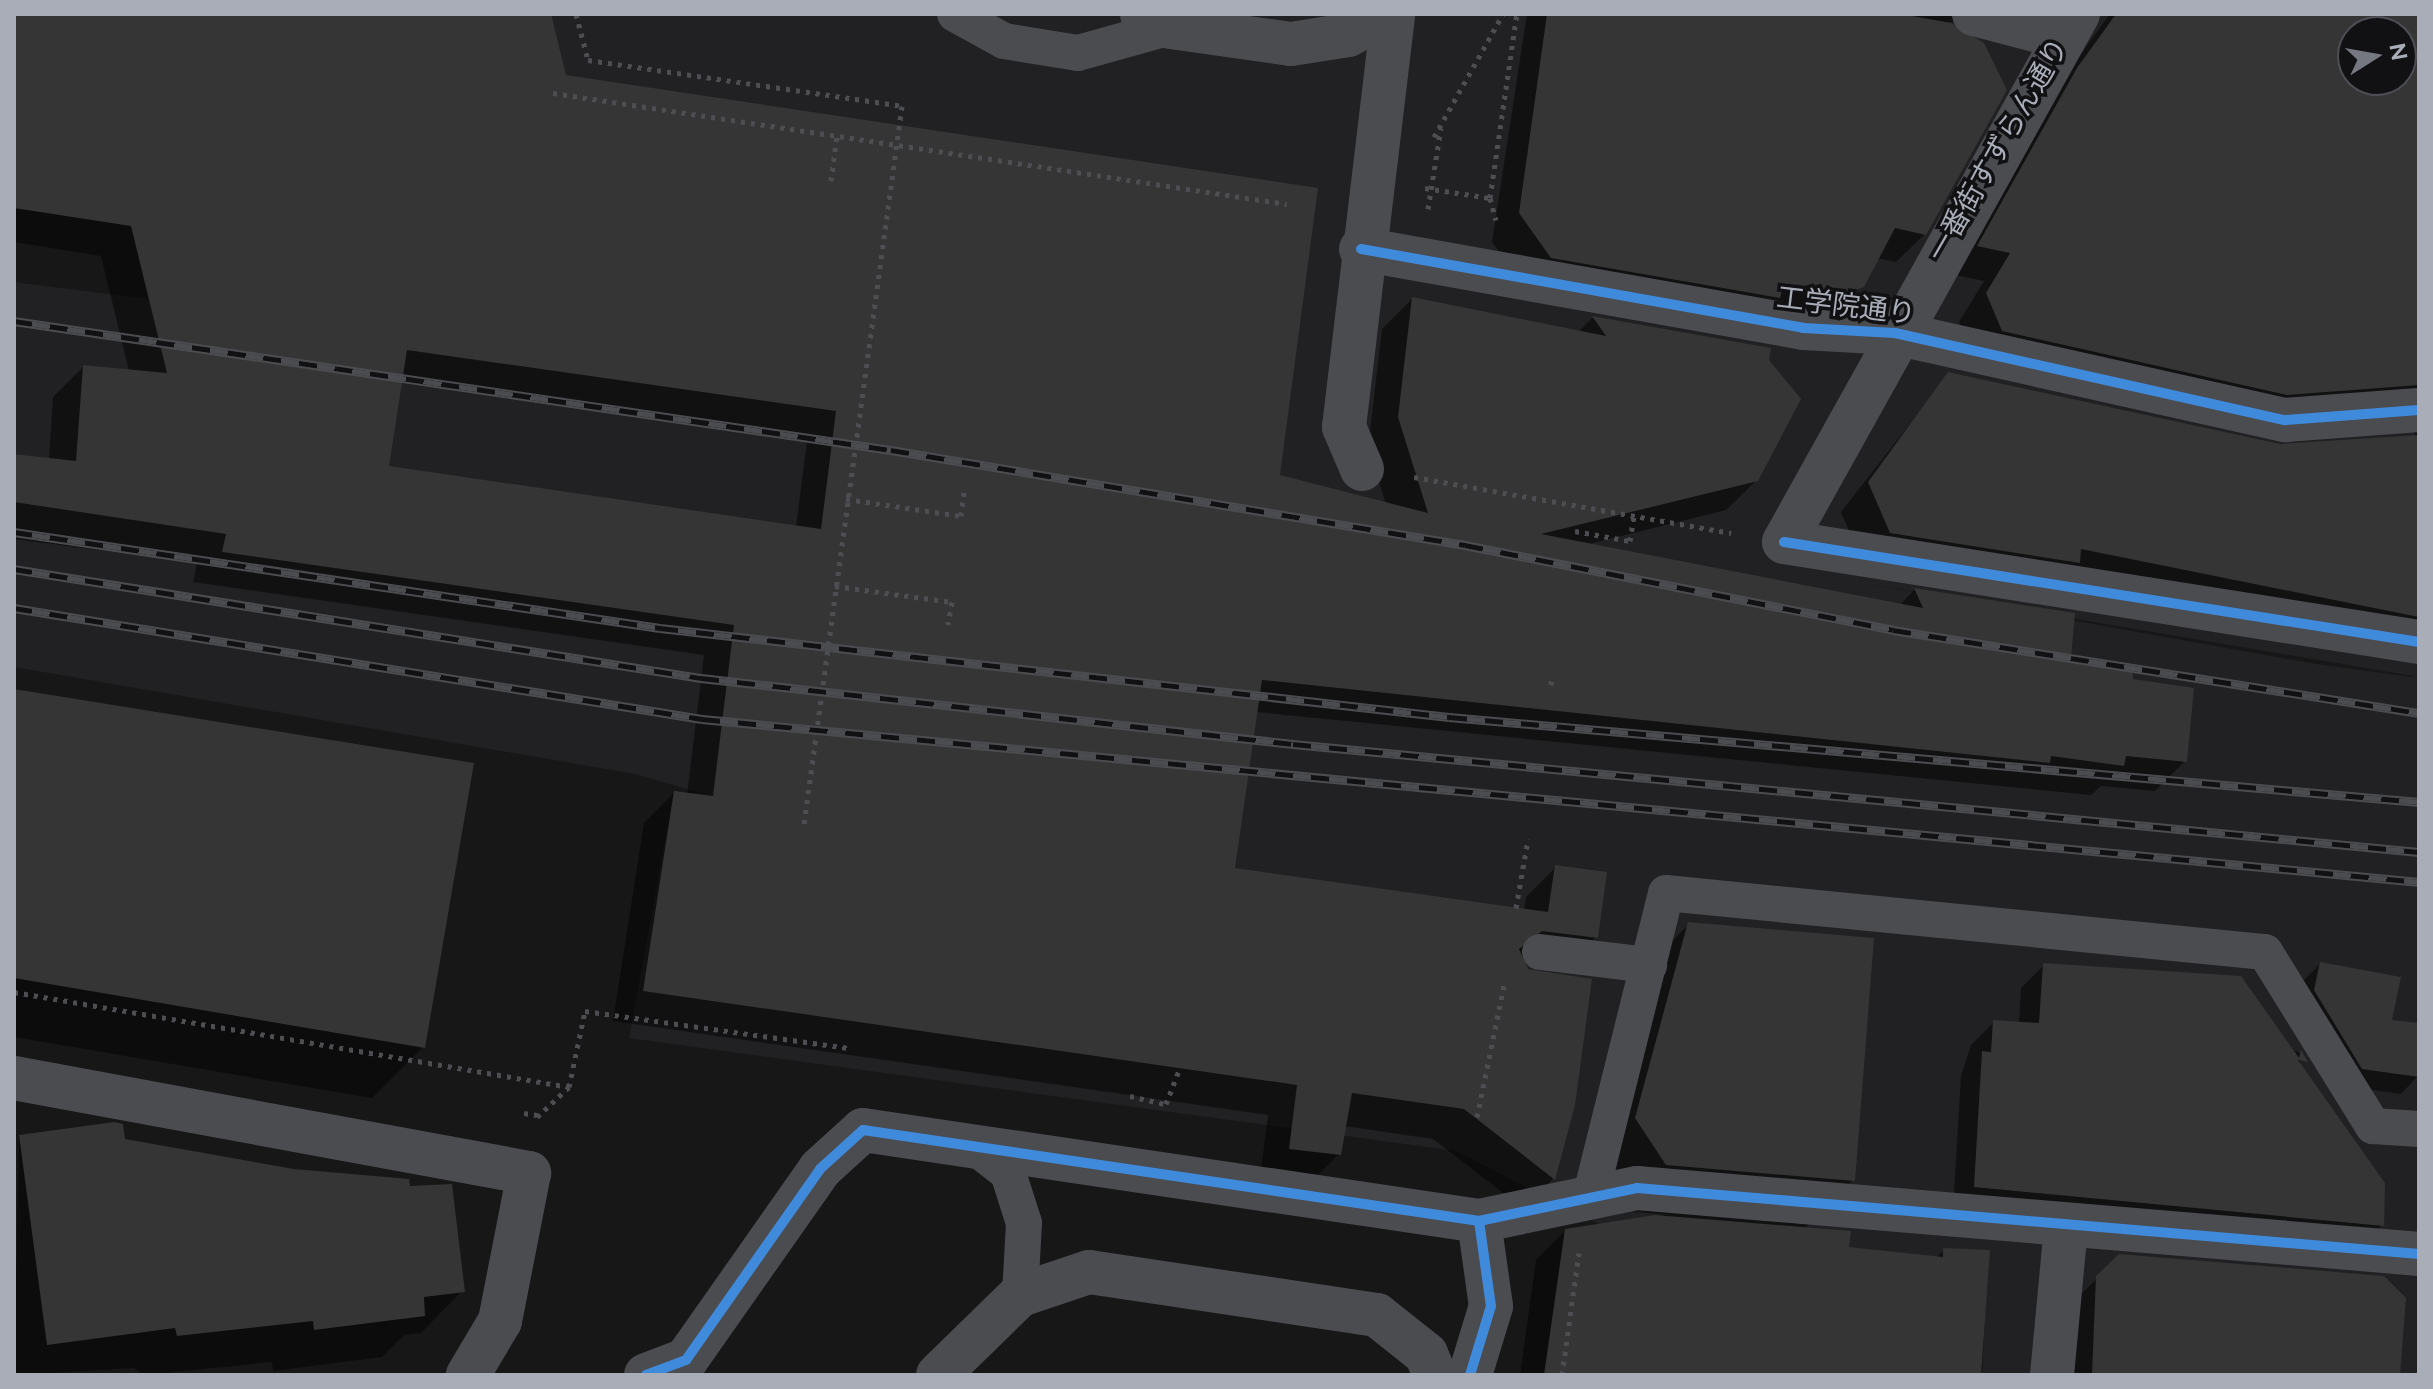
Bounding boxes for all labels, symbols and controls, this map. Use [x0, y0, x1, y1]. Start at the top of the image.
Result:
north arrow [2337, 16, 2417, 96]
street label: 一番街すずらん通り [1920, 32, 2076, 268]
text: N [2384, 41, 2413, 63]
street label: 工学院通り [1774, 281, 1918, 331]

